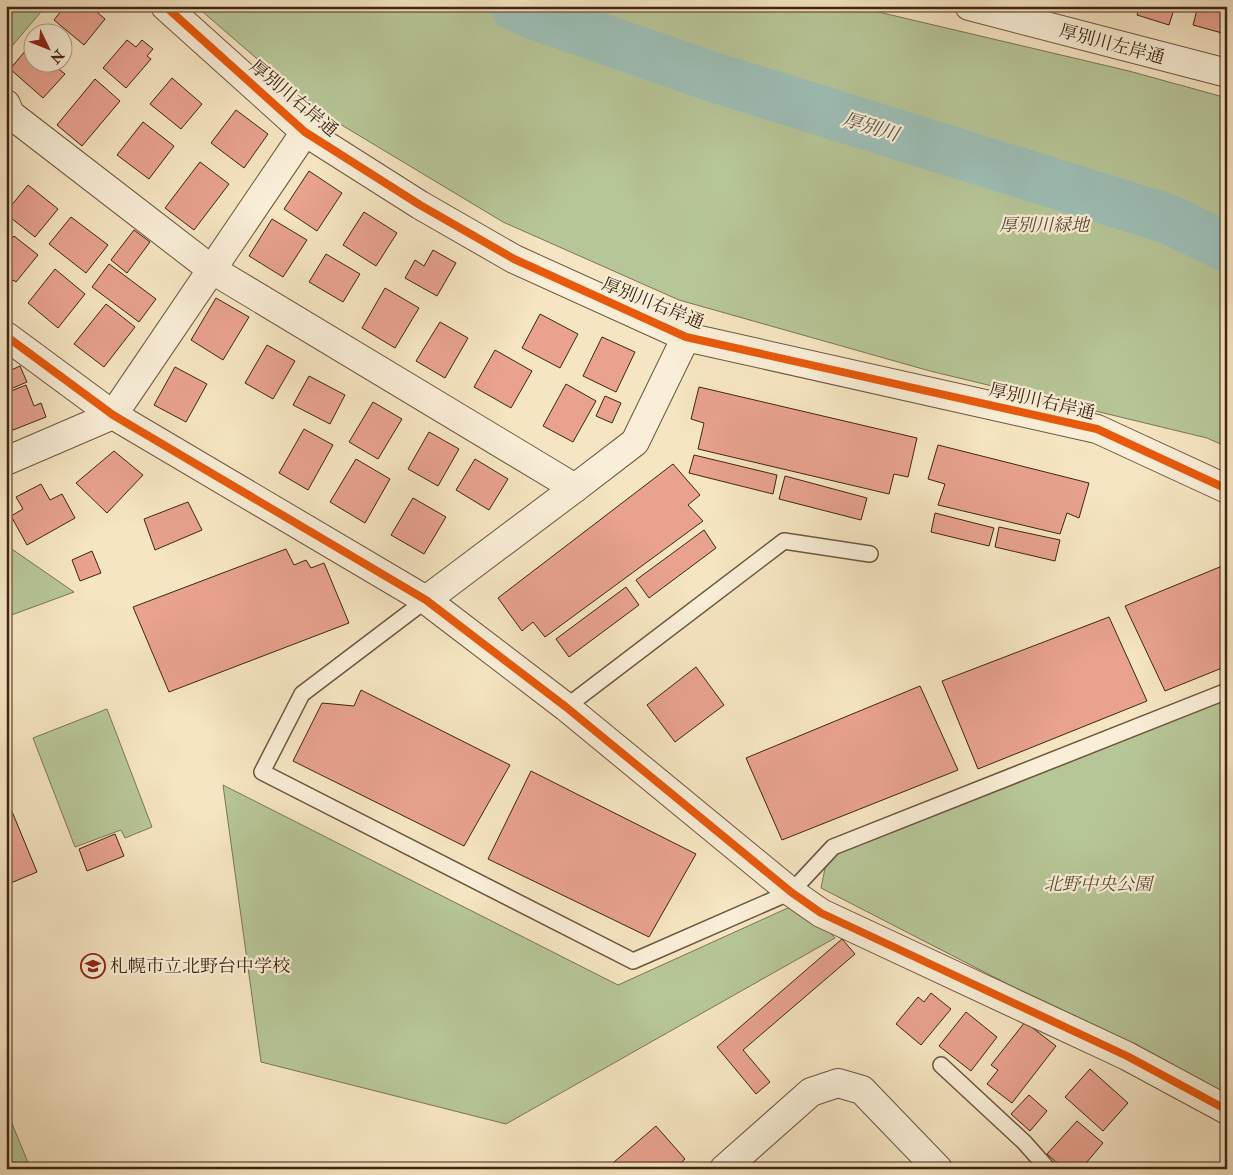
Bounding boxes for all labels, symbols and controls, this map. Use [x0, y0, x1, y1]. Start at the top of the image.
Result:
street label: 厚別川左岸通 [1057, 19, 1167, 70]
north arrow [22, 22, 72, 72]
text: N [46, 45, 68, 67]
street label: 厚別川右岸通 [245, 55, 342, 142]
water label: 厚別川 [840, 107, 903, 147]
park label: 厚別川緑地 [999, 214, 1091, 237]
street label: 厚別川右岸通 [598, 273, 707, 334]
street label: 厚別川右岸通 [987, 378, 1097, 425]
park label: 北野中央公園 [1044, 873, 1155, 896]
school or university icon: 札幌市立北野台中学校 [80, 953, 106, 979]
place label: 札幌市立北野台中学校 [110, 955, 290, 978]

